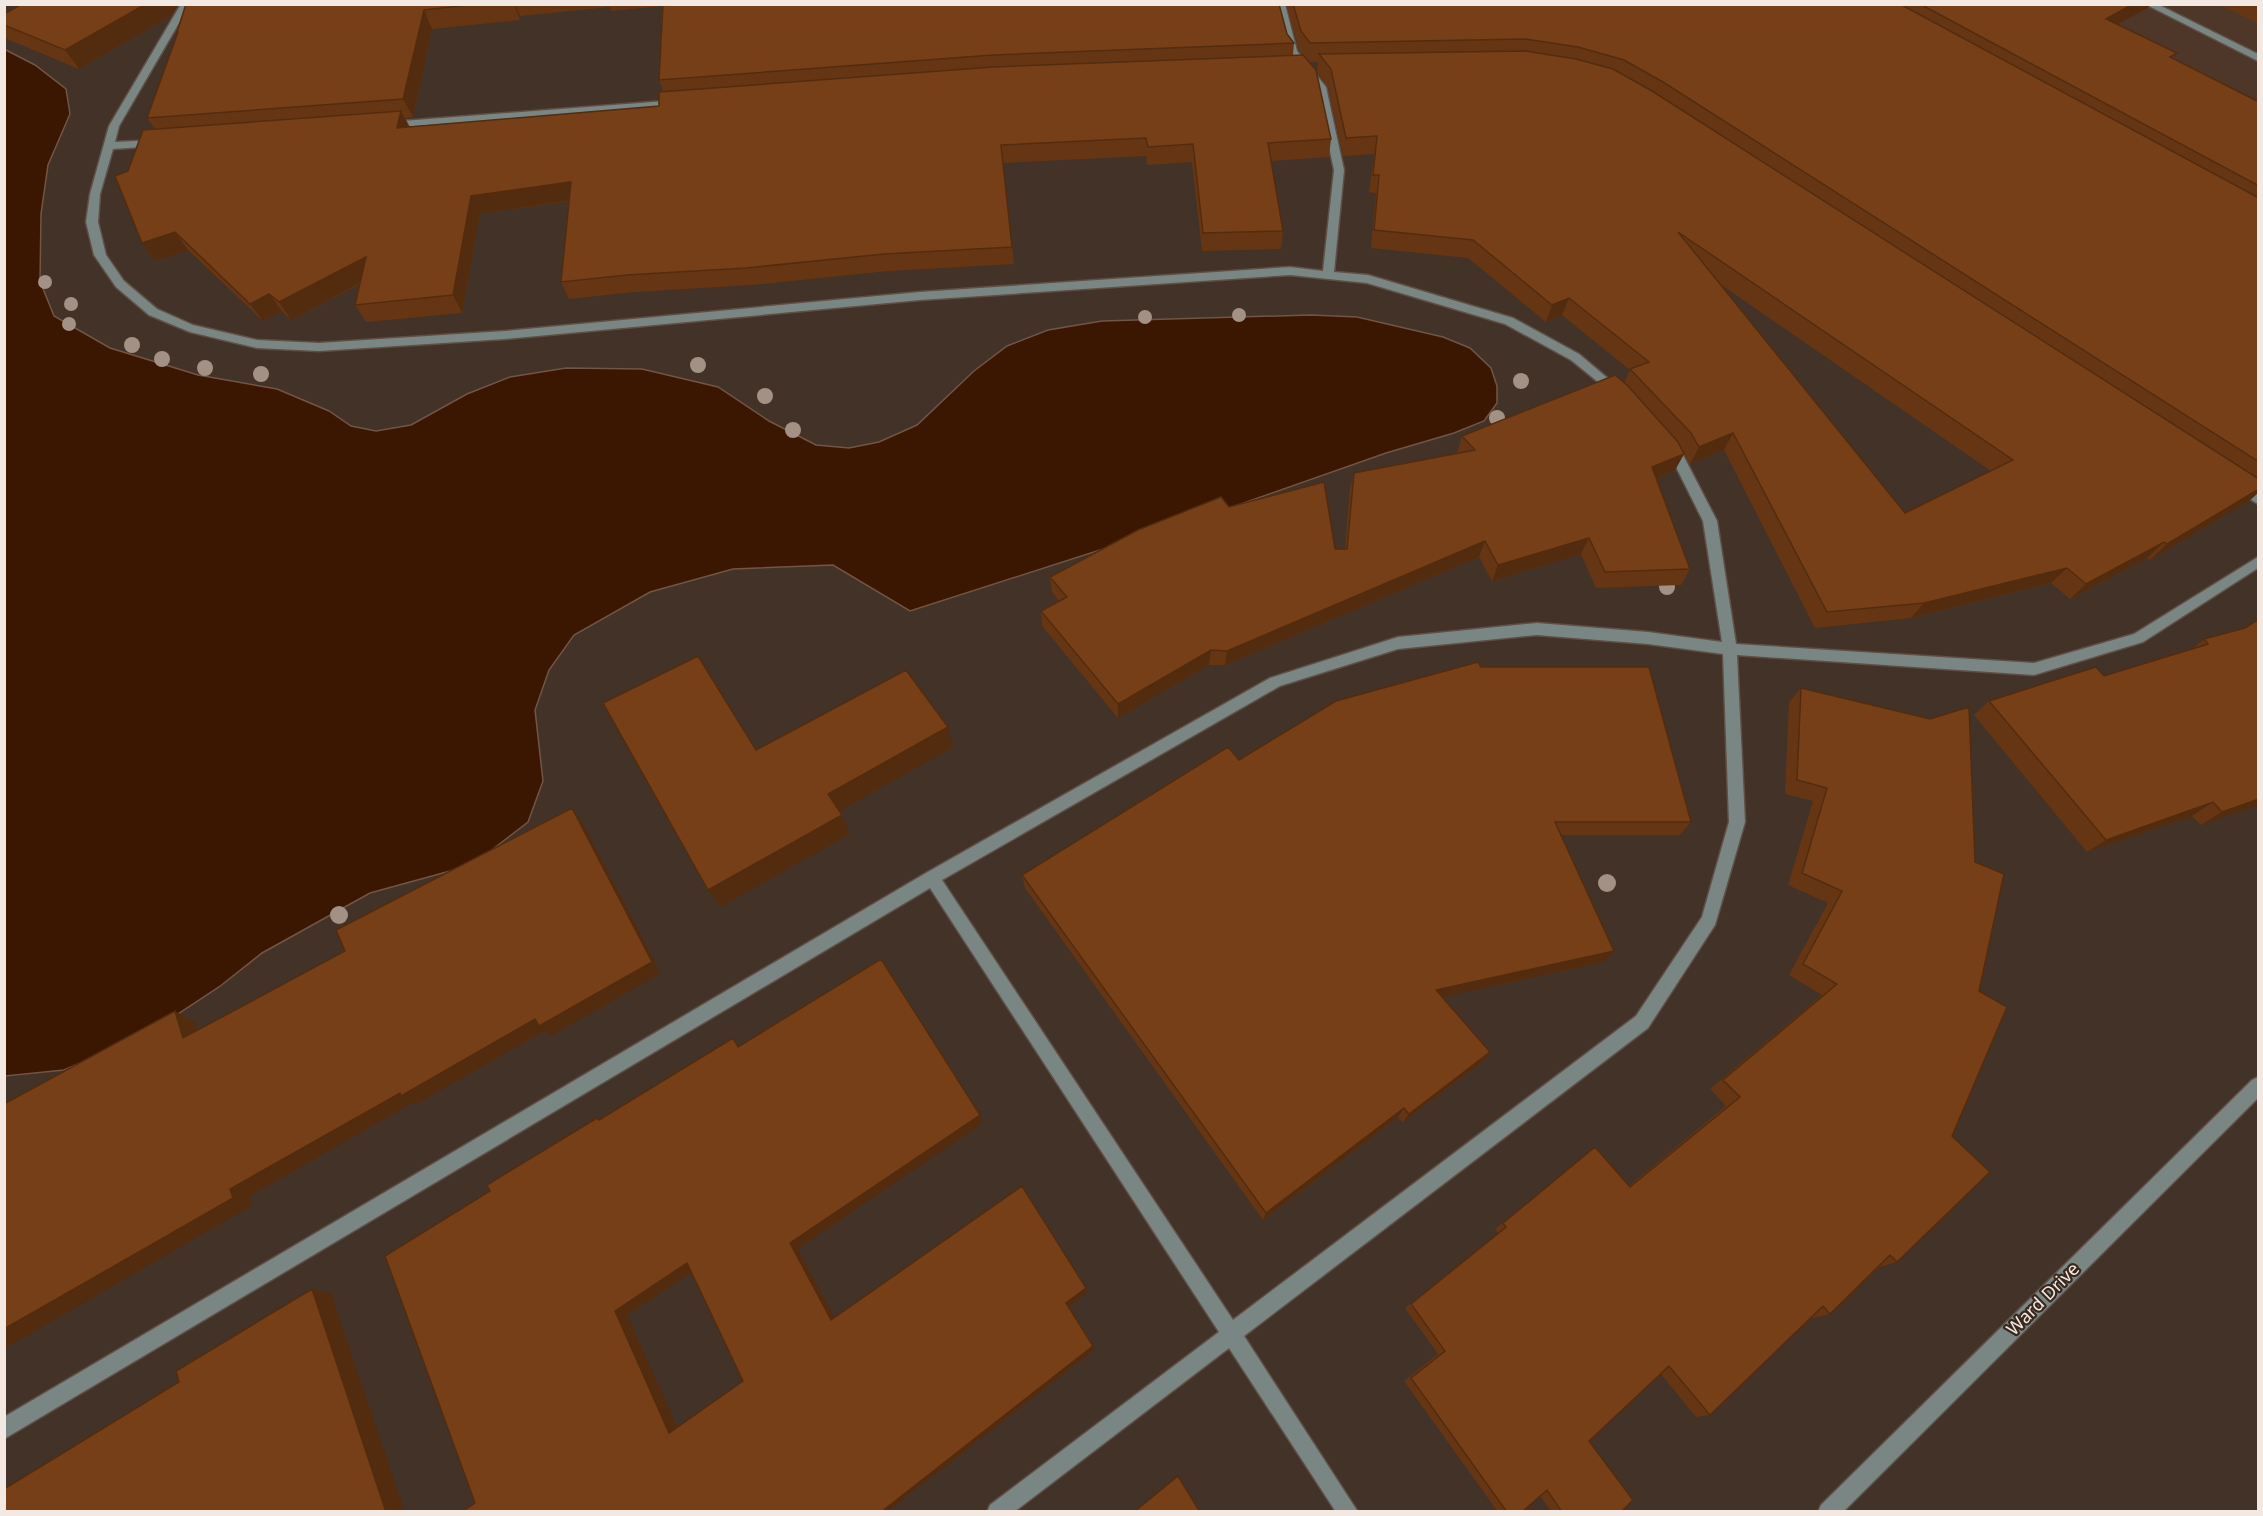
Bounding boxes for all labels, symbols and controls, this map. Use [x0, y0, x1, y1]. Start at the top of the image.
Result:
street label: Ward Drive [2001, 1257, 2084, 1340]

